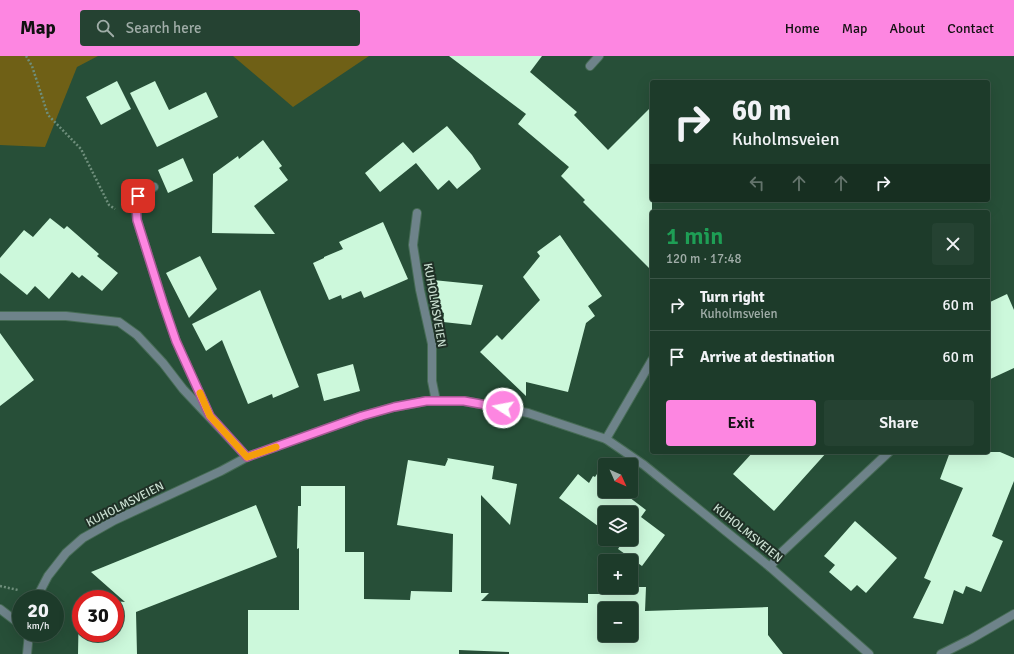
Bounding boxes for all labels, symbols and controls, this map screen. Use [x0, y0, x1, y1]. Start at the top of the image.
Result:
search box [80, 10, 360, 46]
text: Map [20, 16, 56, 40]
icon: search [94, 17, 116, 39]
text: Search here [126, 19, 201, 37]
text: Home [785, 20, 820, 37]
text: Map [842, 20, 867, 37]
text: About [889, 20, 925, 37]
text: Contact [947, 20, 994, 37]
text: 60 m [732, 94, 791, 128]
icon: right [666, 96, 718, 148]
text: Kuholmsveien [732, 128, 840, 150]
icon: left [746, 172, 768, 194]
icon: ahead [788, 172, 810, 194]
icon: ahead [830, 172, 852, 194]
icon: right [872, 172, 894, 194]
pin [121, 179, 155, 213]
icon: arrive [127, 185, 149, 207]
text: 1 min [666, 221, 723, 251]
button: close [932, 223, 974, 265]
text: 120 m · 17:48 [666, 251, 742, 267]
street label: KUHOLMSVEIEN [420, 262, 449, 348]
text: Turn right [700, 288, 765, 306]
icon: right [666, 294, 688, 316]
text: 60 m [943, 296, 974, 314]
text: Kuholmsveien [700, 306, 778, 322]
icon: arrive [666, 346, 688, 368]
text: Arrive at destination [700, 348, 835, 366]
text: 60 m [943, 348, 974, 366]
position arrow [482, 387, 524, 429]
button: Exit [666, 400, 816, 446]
button: Share [824, 400, 974, 446]
north arrow [598, 458, 638, 498]
map controls [598, 458, 638, 642]
street label: KUHOLMSVEIEN [84, 478, 167, 531]
street label: KUHOLMSVEIEN [710, 501, 786, 566]
button: layers [598, 506, 638, 546]
button: + [598, 554, 638, 594]
speed limit sign: 30 [72, 590, 124, 642]
text: 20 [27, 598, 49, 623]
button: − [598, 602, 638, 642]
text: km/h [27, 620, 49, 632]

